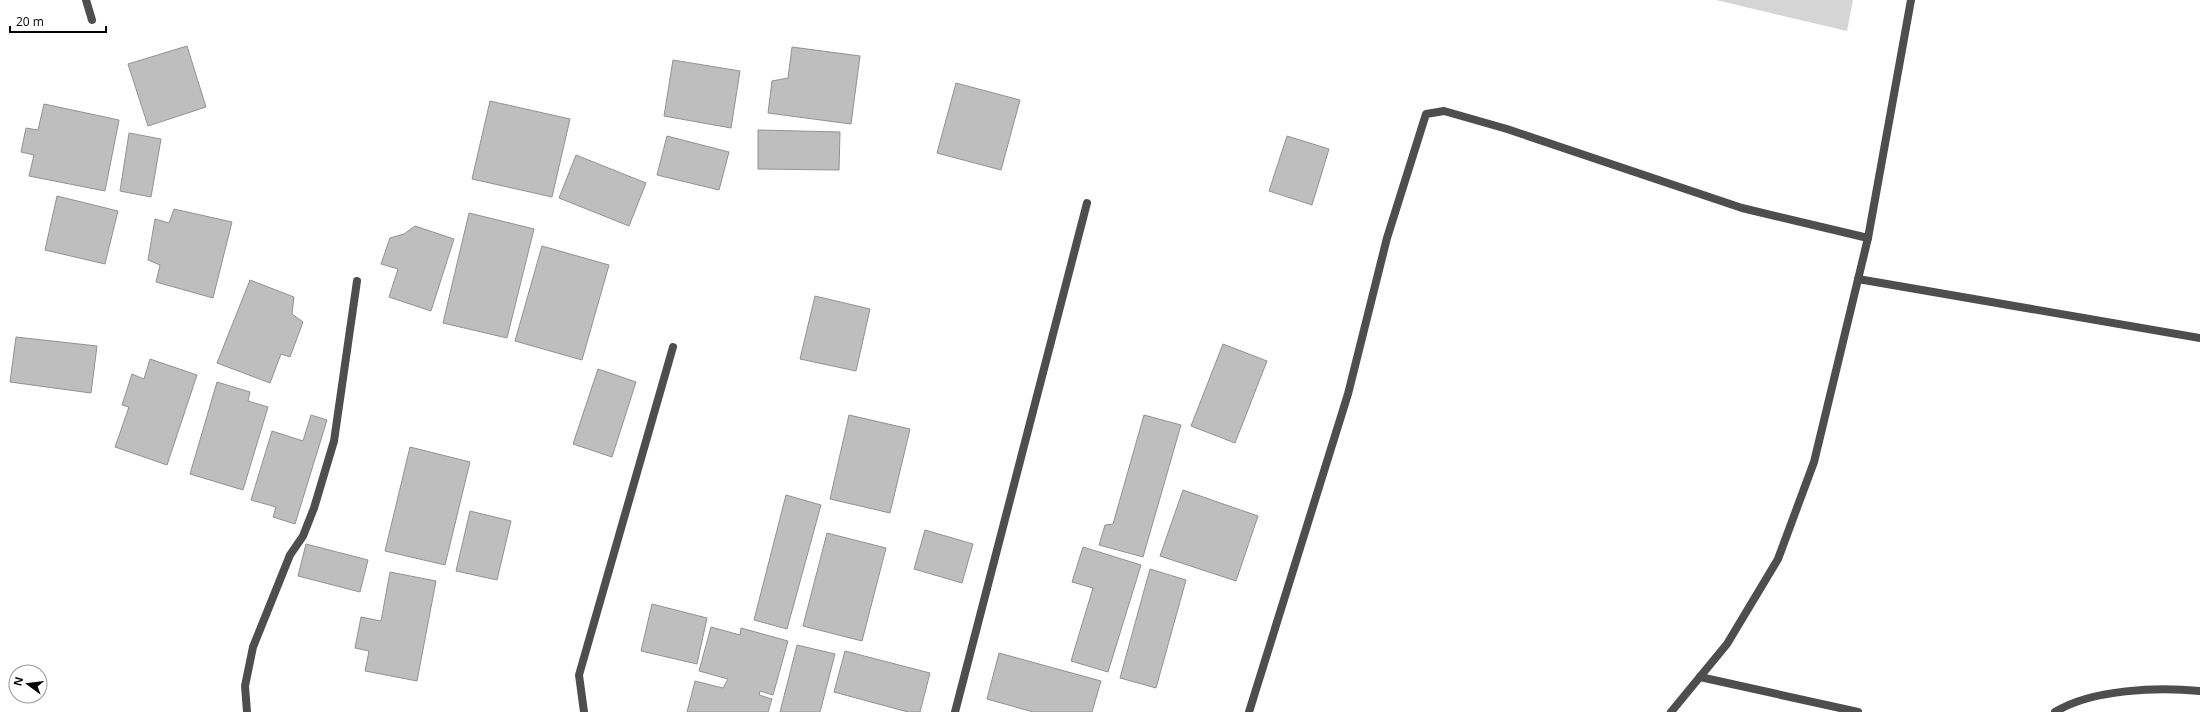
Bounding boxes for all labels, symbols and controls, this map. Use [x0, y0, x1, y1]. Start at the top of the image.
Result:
scale bar [10, 8, 106, 34]
text: 20 m [16, 13, 44, 30]
north arrow [8, 664, 48, 704]
text: N [9, 675, 26, 688]

